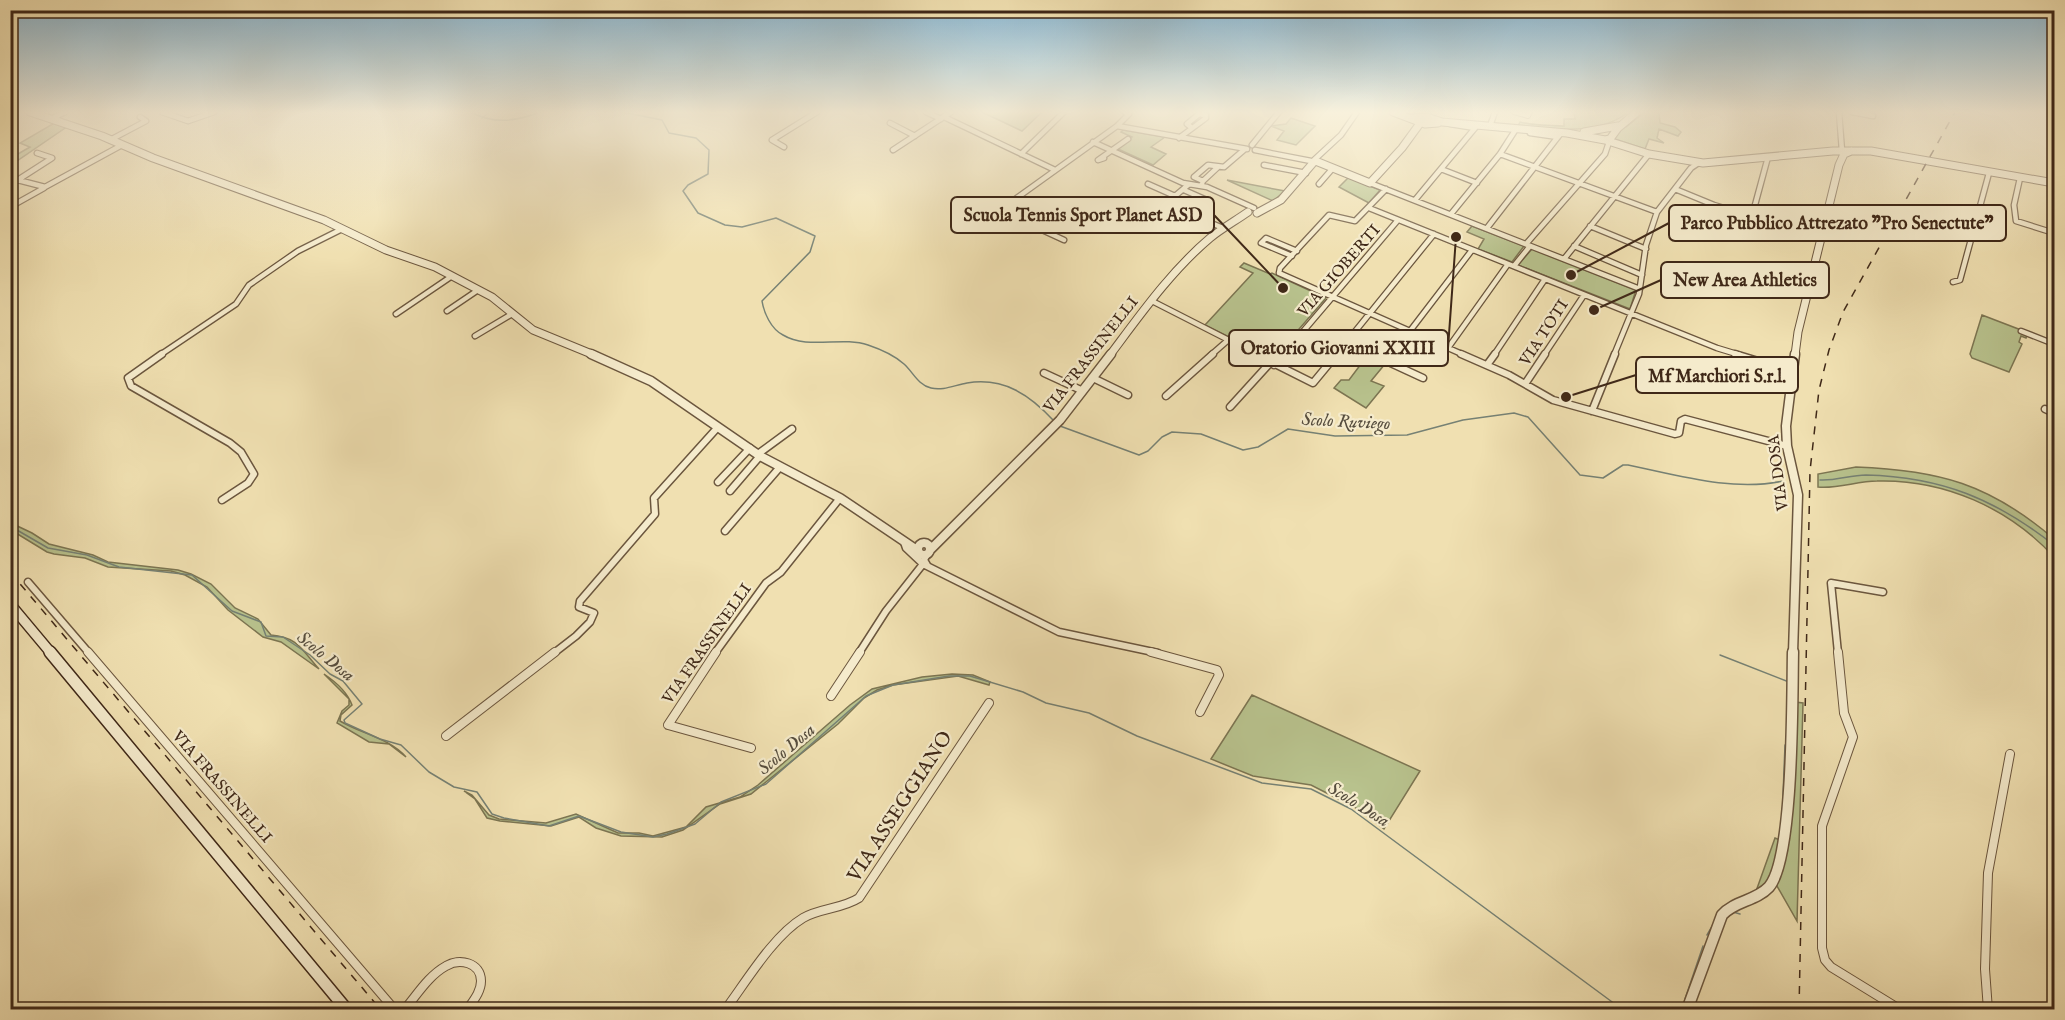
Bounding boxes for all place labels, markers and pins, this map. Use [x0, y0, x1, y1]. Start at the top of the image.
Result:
callout: Scuola Tennis Sport Planet ASD [951, 197, 1214, 233]
callout: Parco Pubblico Attrezato "Pro Senectute" [1669, 205, 2006, 241]
callout: New Area Athletics [1661, 262, 1829, 298]
callout: Oratorio Giovanni XXIII [1229, 330, 1448, 366]
callout: Mf Marchiori S.r.l. [1636, 357, 1798, 393]

